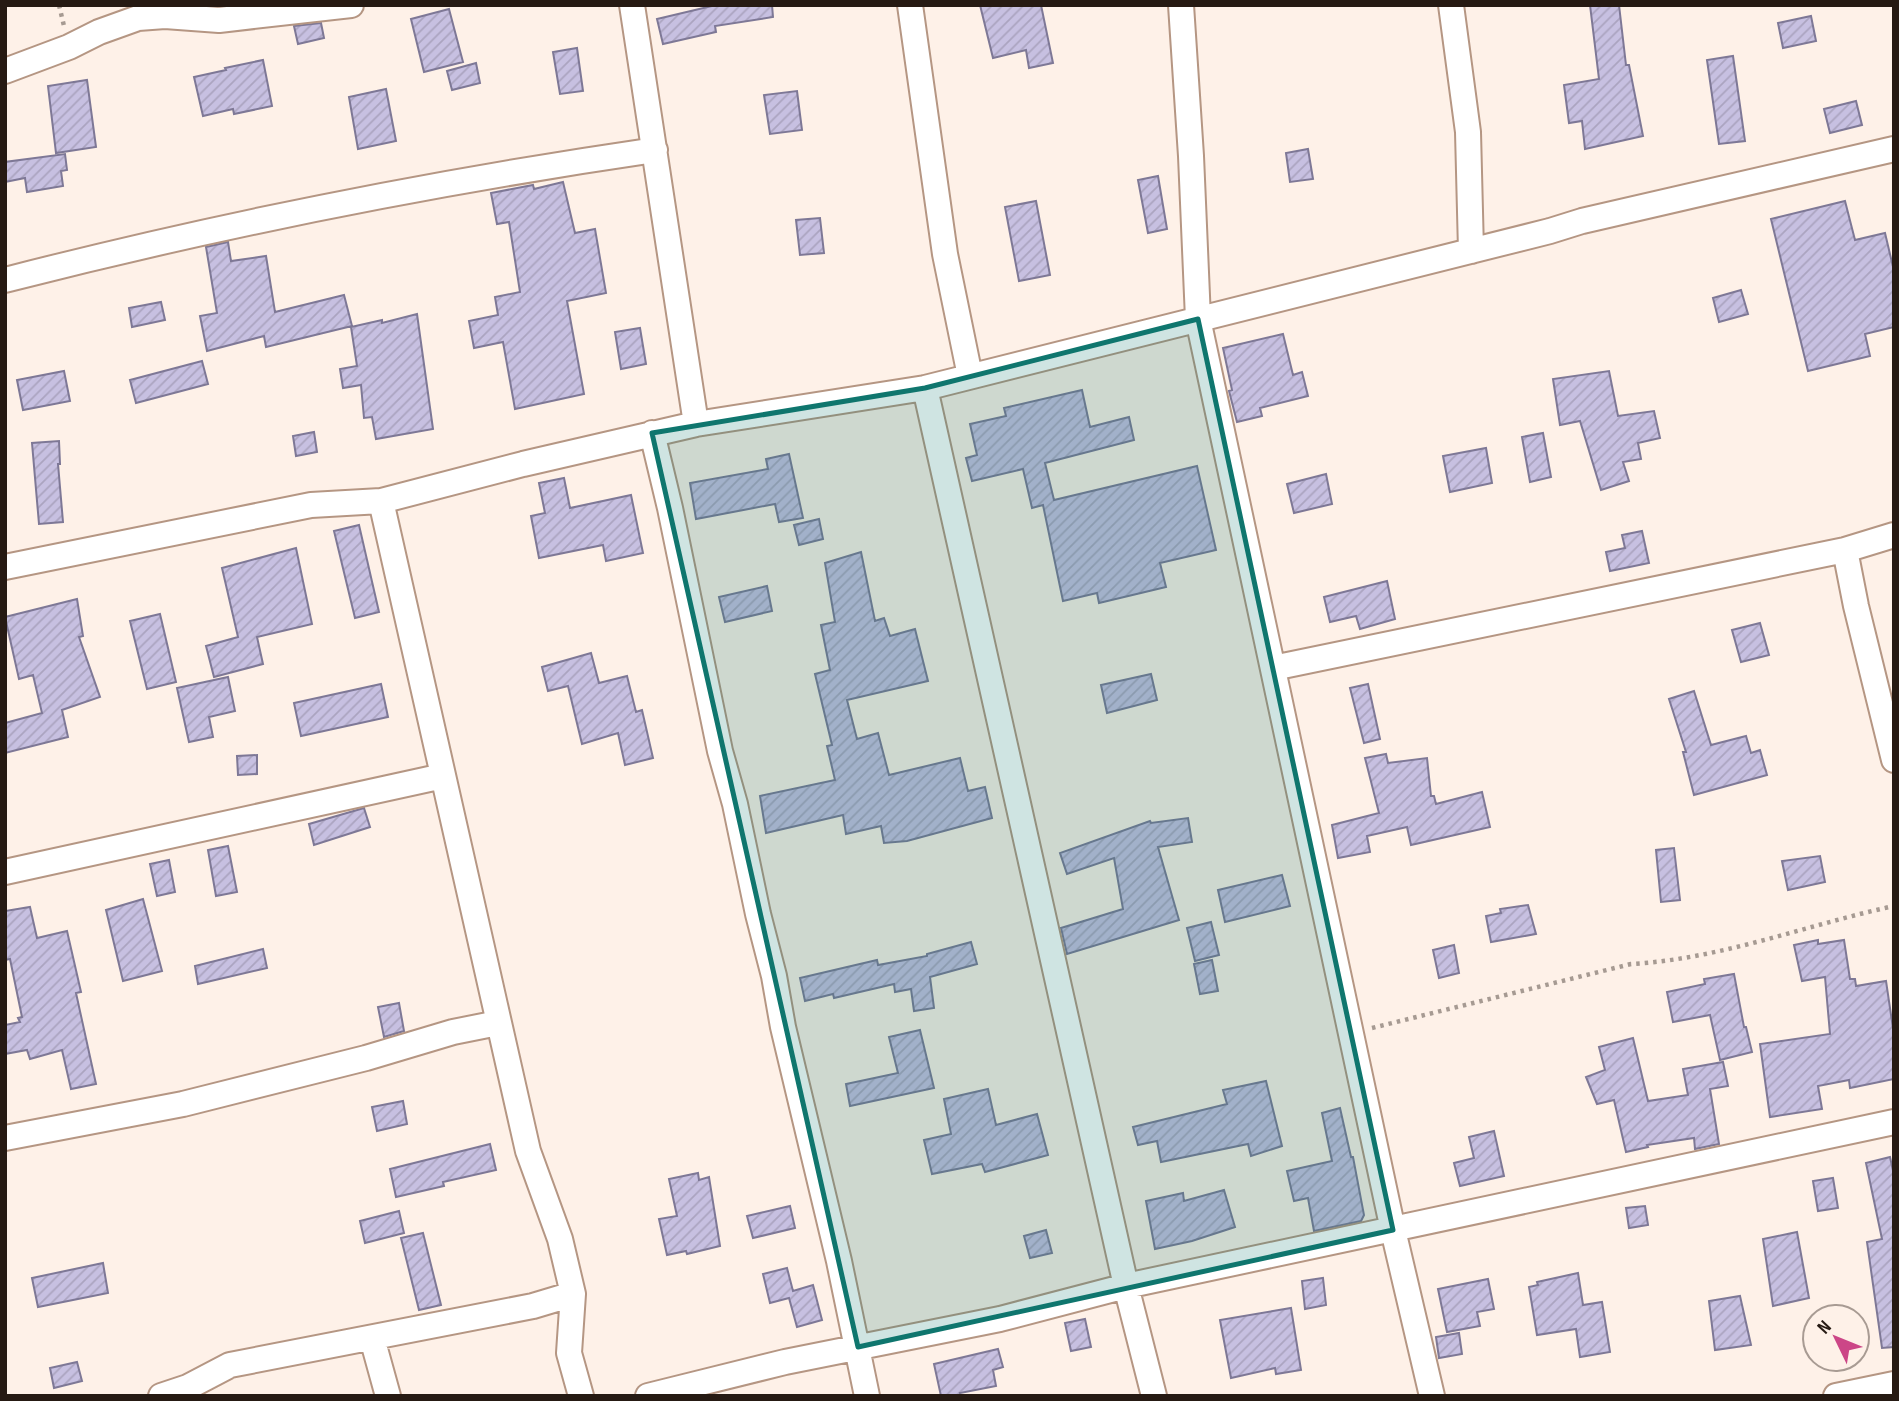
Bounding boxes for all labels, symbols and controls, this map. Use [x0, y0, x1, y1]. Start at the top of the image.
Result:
north arrow [1801, 1303, 1871, 1373]
text: N [1813, 1316, 1837, 1339]

